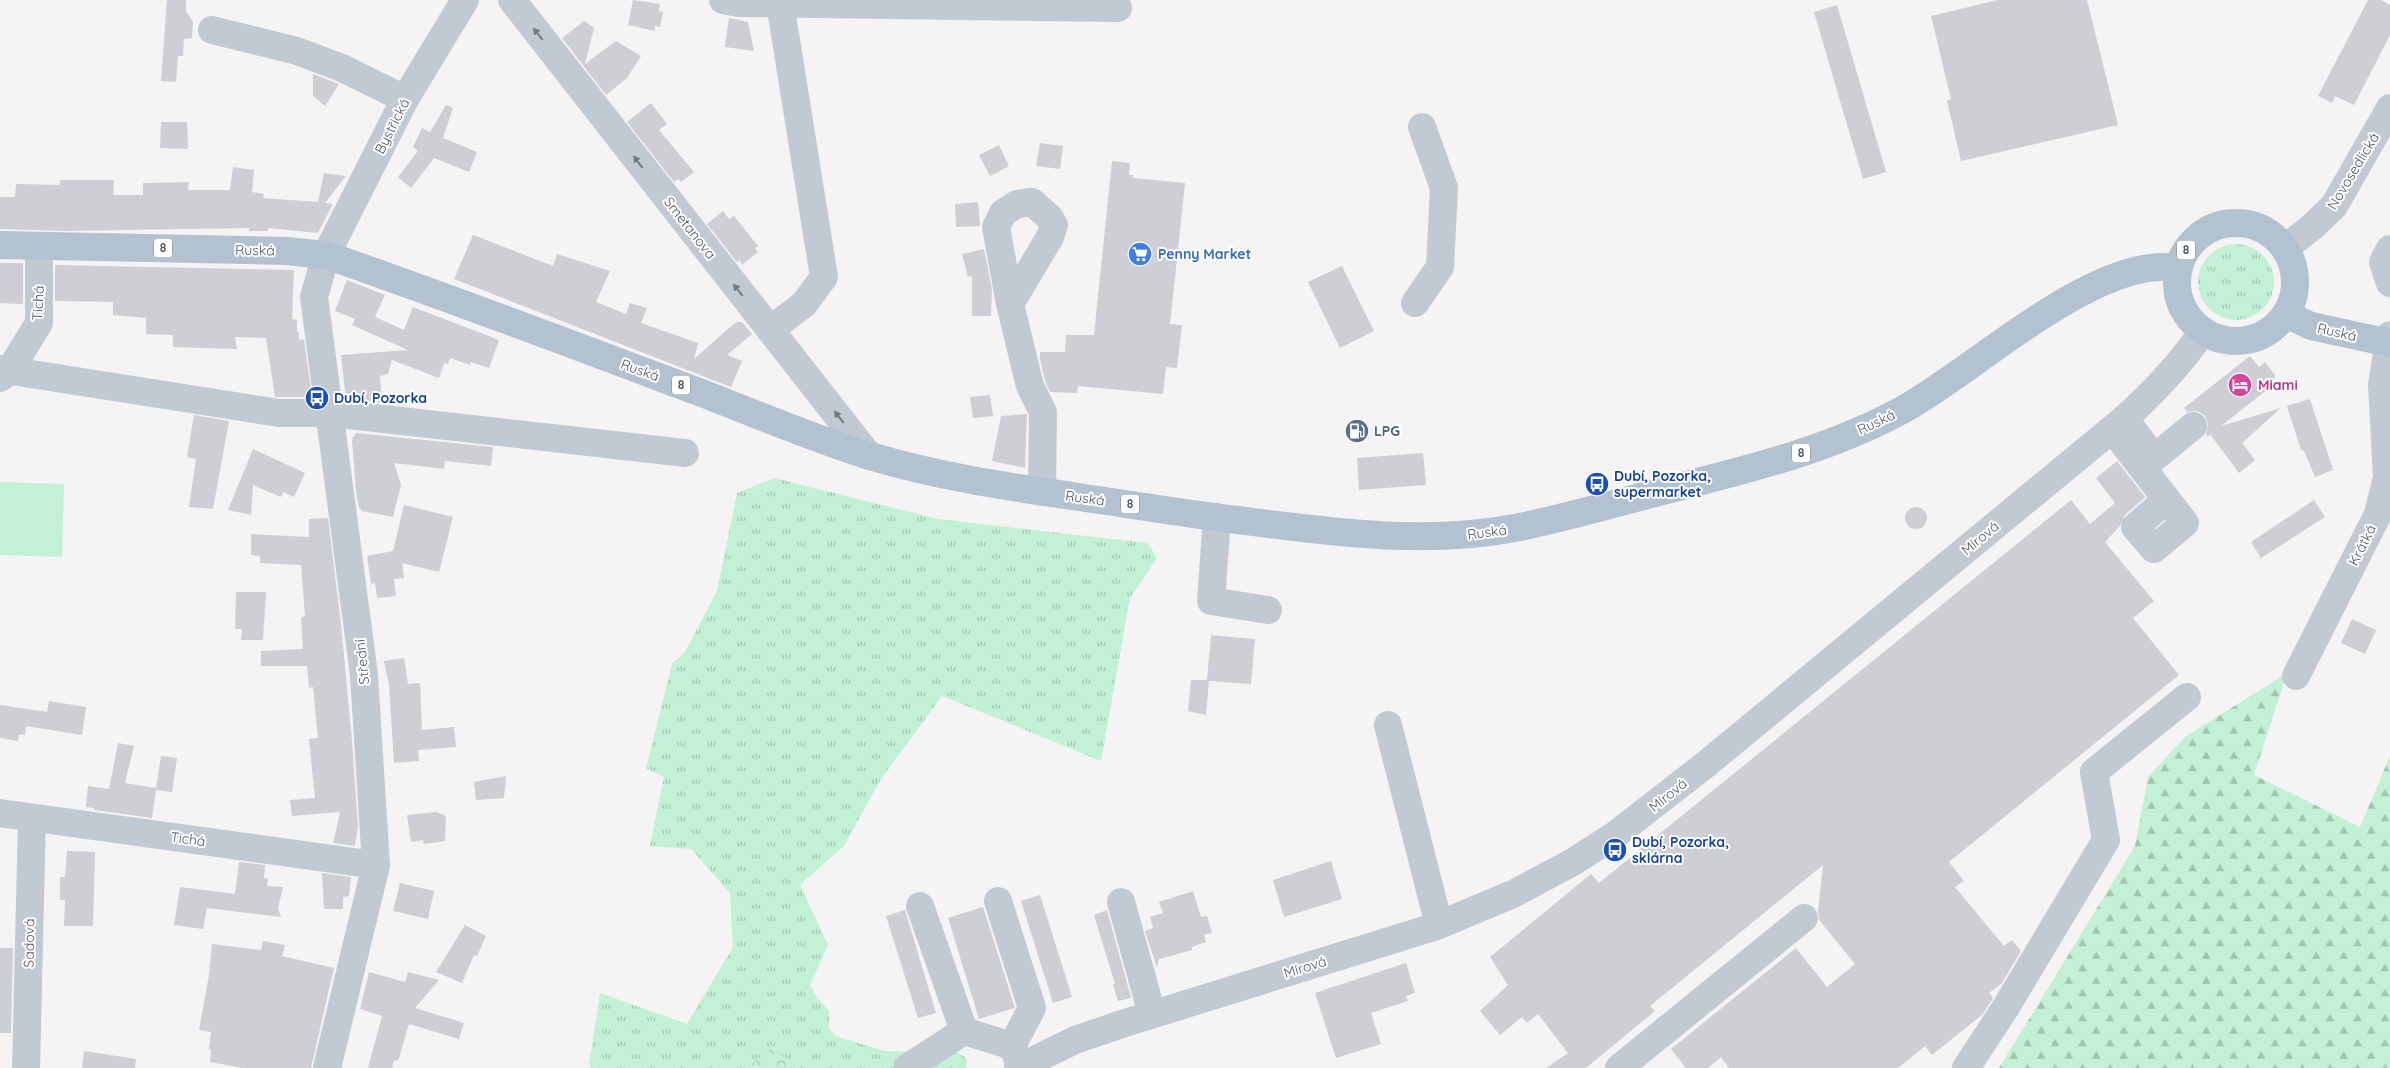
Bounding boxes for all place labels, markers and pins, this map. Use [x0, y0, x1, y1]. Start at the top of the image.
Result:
supermarket icon: Penny Market [1127, 241, 1153, 267]
place label: Penny Market [1158, 245, 1252, 263]
hotel icon: Miami [2227, 372, 2253, 398]
place label: Miami [2258, 376, 2298, 394]
bus stop icon: Dubí, Pozorka [304, 385, 330, 411]
place label: Dubí, Pozorka [334, 389, 427, 407]
fuel station icon: LPG [1344, 418, 1370, 444]
place label: LPG [1374, 422, 1400, 440]
place label: Dubí, Pozorka, supermarket [1614, 467, 1711, 501]
bus stop icon: Dubí, Pozorka, supermarket [1584, 471, 1610, 497]
place label: Dubí, Pozorka, sklárna [1632, 833, 1729, 867]
bus stop icon: Dubí, Pozorka, sklárna [1602, 837, 1628, 863]

